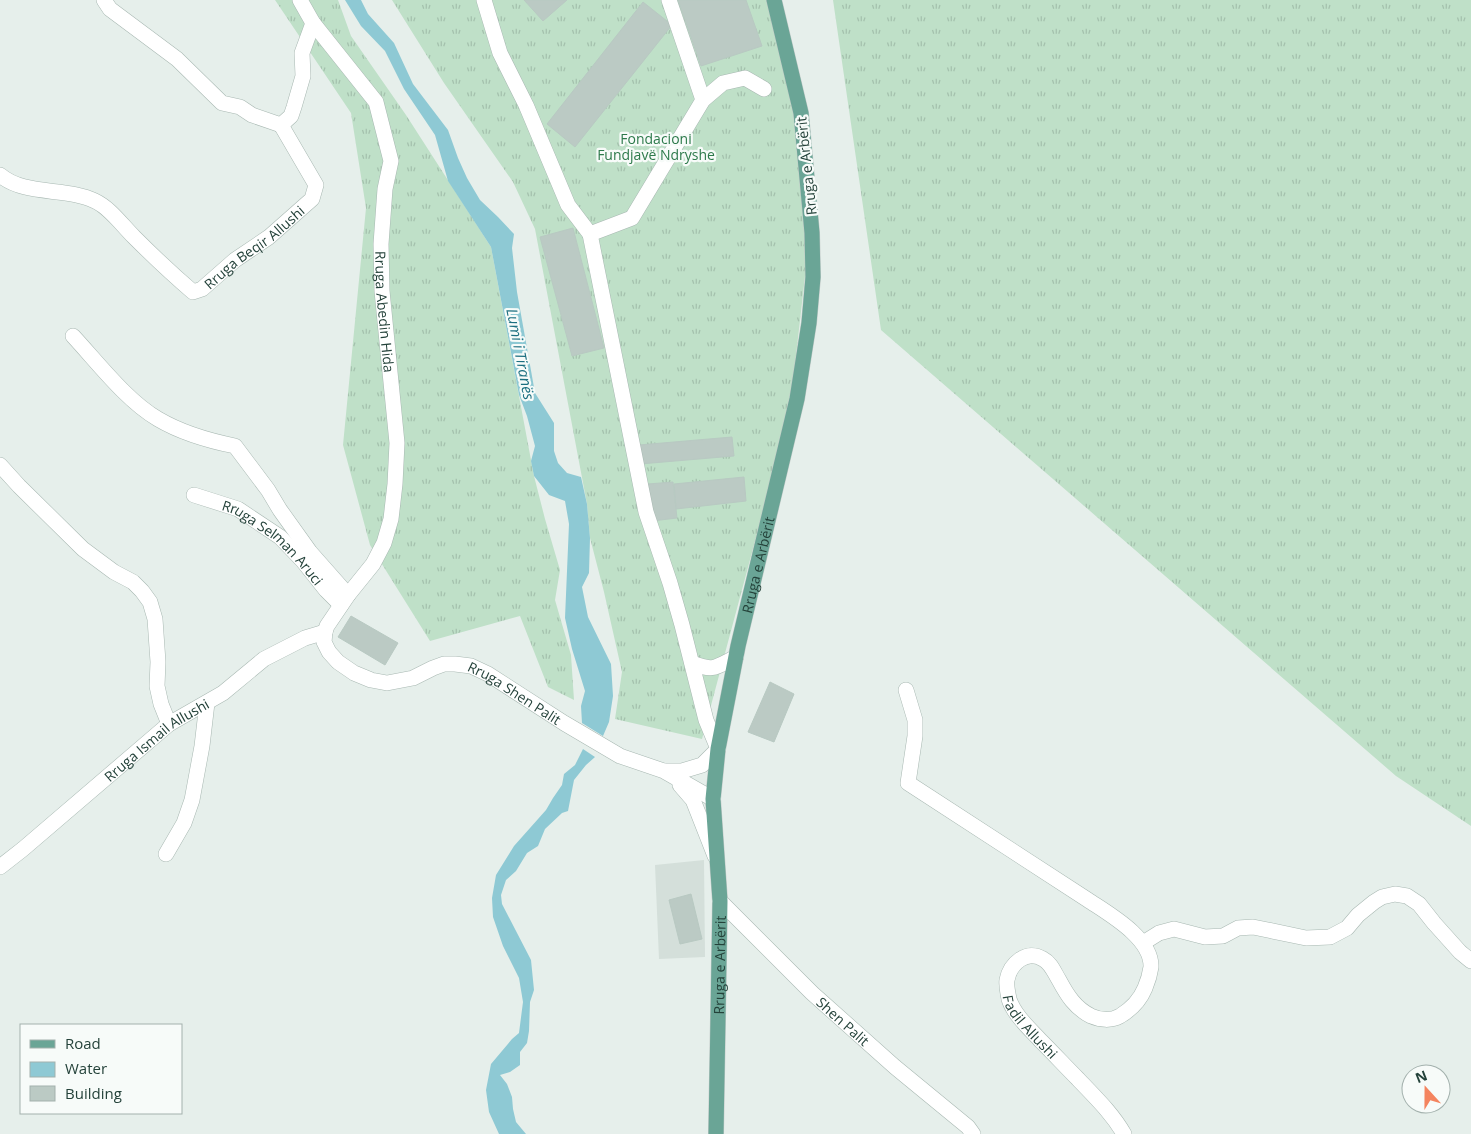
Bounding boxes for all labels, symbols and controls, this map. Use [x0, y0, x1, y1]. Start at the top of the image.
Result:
street label: Rruga e Arbërit [791, 116, 821, 216]
park label: Fondacioni Fundjavë Ndryshe [597, 129, 715, 164]
street label: Rruga Beqir Allushi [199, 201, 308, 293]
street label: Rruga Abedin Hida [372, 251, 399, 373]
water label: Lumi i Tiranës [502, 307, 540, 402]
street label: Rruga Selman Aruci [220, 495, 328, 589]
street label: Rruga e Arbërit [737, 514, 778, 615]
street label: Rruga Shen Palit [465, 656, 565, 728]
street label: Rruga Ismail Allushi [100, 694, 212, 785]
street label: Rruga e Arbërit [709, 915, 729, 1015]
street label: Shen Palit [813, 992, 874, 1049]
street label: Fadil Allushi [999, 994, 1062, 1062]
legend [20, 1024, 182, 1114]
text: Road [65, 1033, 101, 1053]
text: Water [65, 1058, 107, 1078]
north arrow [1401, 1064, 1451, 1114]
text: N [1412, 1065, 1430, 1087]
text: Building [65, 1083, 122, 1103]

